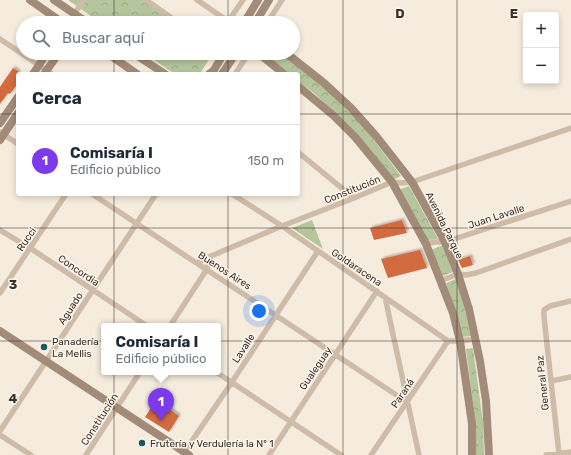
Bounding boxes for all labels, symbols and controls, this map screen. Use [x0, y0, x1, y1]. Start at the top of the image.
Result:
text: D [395, 6, 405, 21]
text: E [510, 6, 518, 21]
map controls [523, 12, 559, 84]
button: + [523, 12, 559, 48]
search box [16, 16, 300, 60]
icon: search [30, 27, 52, 49]
text: Buscar aquí [62, 29, 144, 47]
button: − [523, 48, 559, 84]
text: Cerca [32, 88, 82, 108]
text: Comisaría I [70, 144, 153, 162]
text: 1 [42, 153, 48, 168]
text: 150 m [248, 153, 284, 168]
text: Edificio público [70, 162, 161, 177]
street label: Constitución [323, 173, 382, 207]
street label: Avenida Parque [423, 190, 466, 261]
street label: Juan Lavalle [467, 202, 526, 232]
street label: Rucci [15, 225, 39, 254]
street label: Goldaracena [329, 247, 384, 289]
street label: Buenos Aires [196, 249, 253, 292]
street label: Concordia [55, 253, 101, 289]
text: 3 [9, 277, 18, 292]
street label: Aguado [56, 290, 86, 327]
your location [249, 301, 269, 321]
popup [101, 323, 221, 375]
street label: Lavalle [230, 331, 258, 365]
text: Comisaría I [115, 333, 198, 351]
place label: Panadería La Mellis [52, 336, 99, 360]
marker: Panadería La Mellis [39, 342, 49, 352]
street label: Gualeguay [297, 344, 335, 392]
text: Edificio público [115, 351, 207, 366]
street label: General Paz [534, 355, 552, 411]
street label: Paraná [389, 377, 417, 410]
pin: 1 [148, 388, 174, 421]
text: 4 [9, 391, 18, 406]
street label: Constitución [79, 391, 121, 448]
marker: Frutería y Verdulería la Nº 1 [137, 438, 147, 448]
place label: Frutería y Verdulería la Nº 1 [150, 438, 274, 450]

